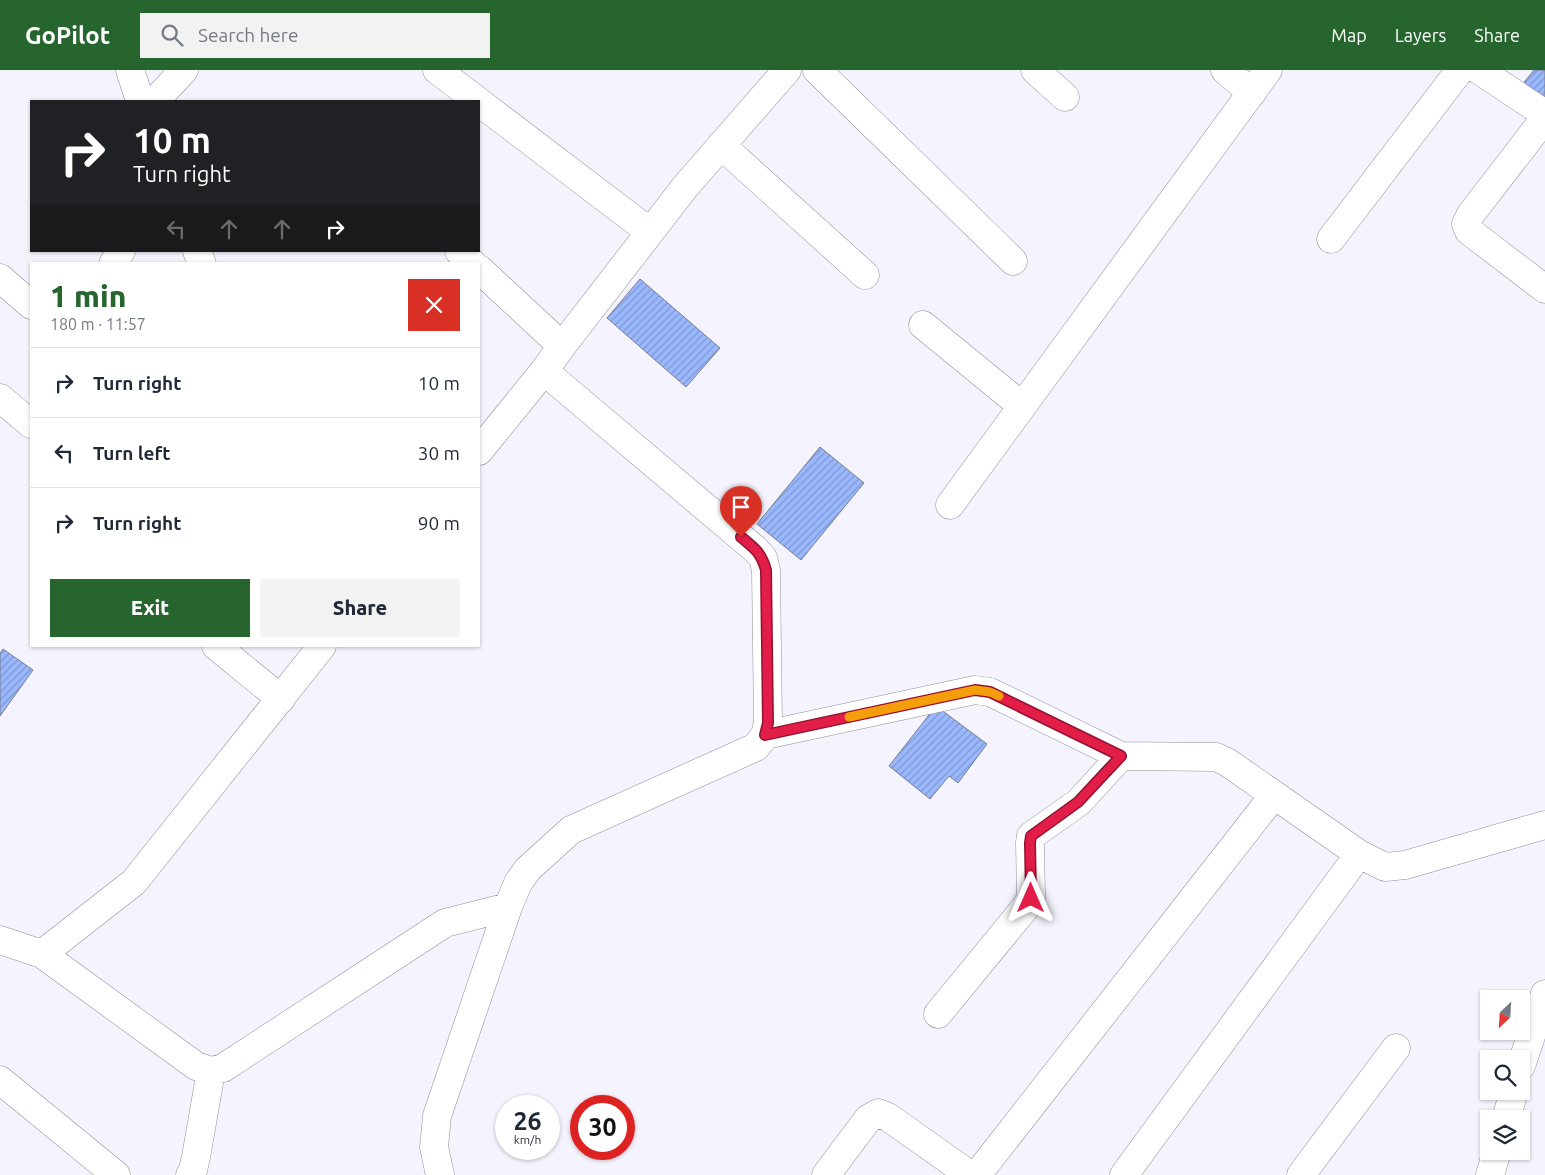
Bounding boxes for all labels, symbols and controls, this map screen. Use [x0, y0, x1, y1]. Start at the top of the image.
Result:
search box [140, 13, 490, 58]
icon: search [158, 21, 186, 49]
text: GoPilot [25, 22, 110, 49]
text: Search here [198, 24, 298, 46]
text: Map [1331, 25, 1367, 45]
text: Layers [1395, 25, 1446, 45]
text: Share [1474, 25, 1520, 45]
icon: right [50, 120, 115, 185]
text: 10 m [133, 120, 211, 160]
text: Turn right [133, 161, 231, 186]
icon: left [162, 215, 190, 243]
icon: ahead [215, 215, 243, 243]
icon: ahead [268, 215, 296, 243]
icon: right [321, 215, 349, 243]
text: 1 min [50, 279, 126, 313]
button: close [408, 279, 460, 331]
text: 180 m · 11:57 [50, 315, 146, 333]
icon: right [50, 369, 78, 397]
text: Turn right [93, 372, 181, 394]
text: 10 m [418, 372, 460, 394]
icon: left [50, 439, 78, 467]
text: Turn left [93, 442, 171, 464]
text: 30 m [418, 442, 460, 464]
pin [720, 486, 762, 537]
icon: arrive [727, 493, 755, 521]
icon: right [50, 509, 78, 537]
text: Turn right [93, 512, 181, 534]
text: 90 m [418, 512, 460, 534]
button: Exit [50, 579, 250, 637]
button: Share [260, 579, 460, 637]
position arrow [1004, 871, 1056, 923]
north arrow [1480, 990, 1530, 1040]
map controls [1480, 990, 1530, 1160]
button: search [1480, 1050, 1530, 1100]
speed limit sign: 30 [570, 1095, 635, 1160]
text: 26 [513, 1107, 542, 1135]
button: layers [1480, 1110, 1530, 1160]
text: km/h [514, 1133, 541, 1146]

